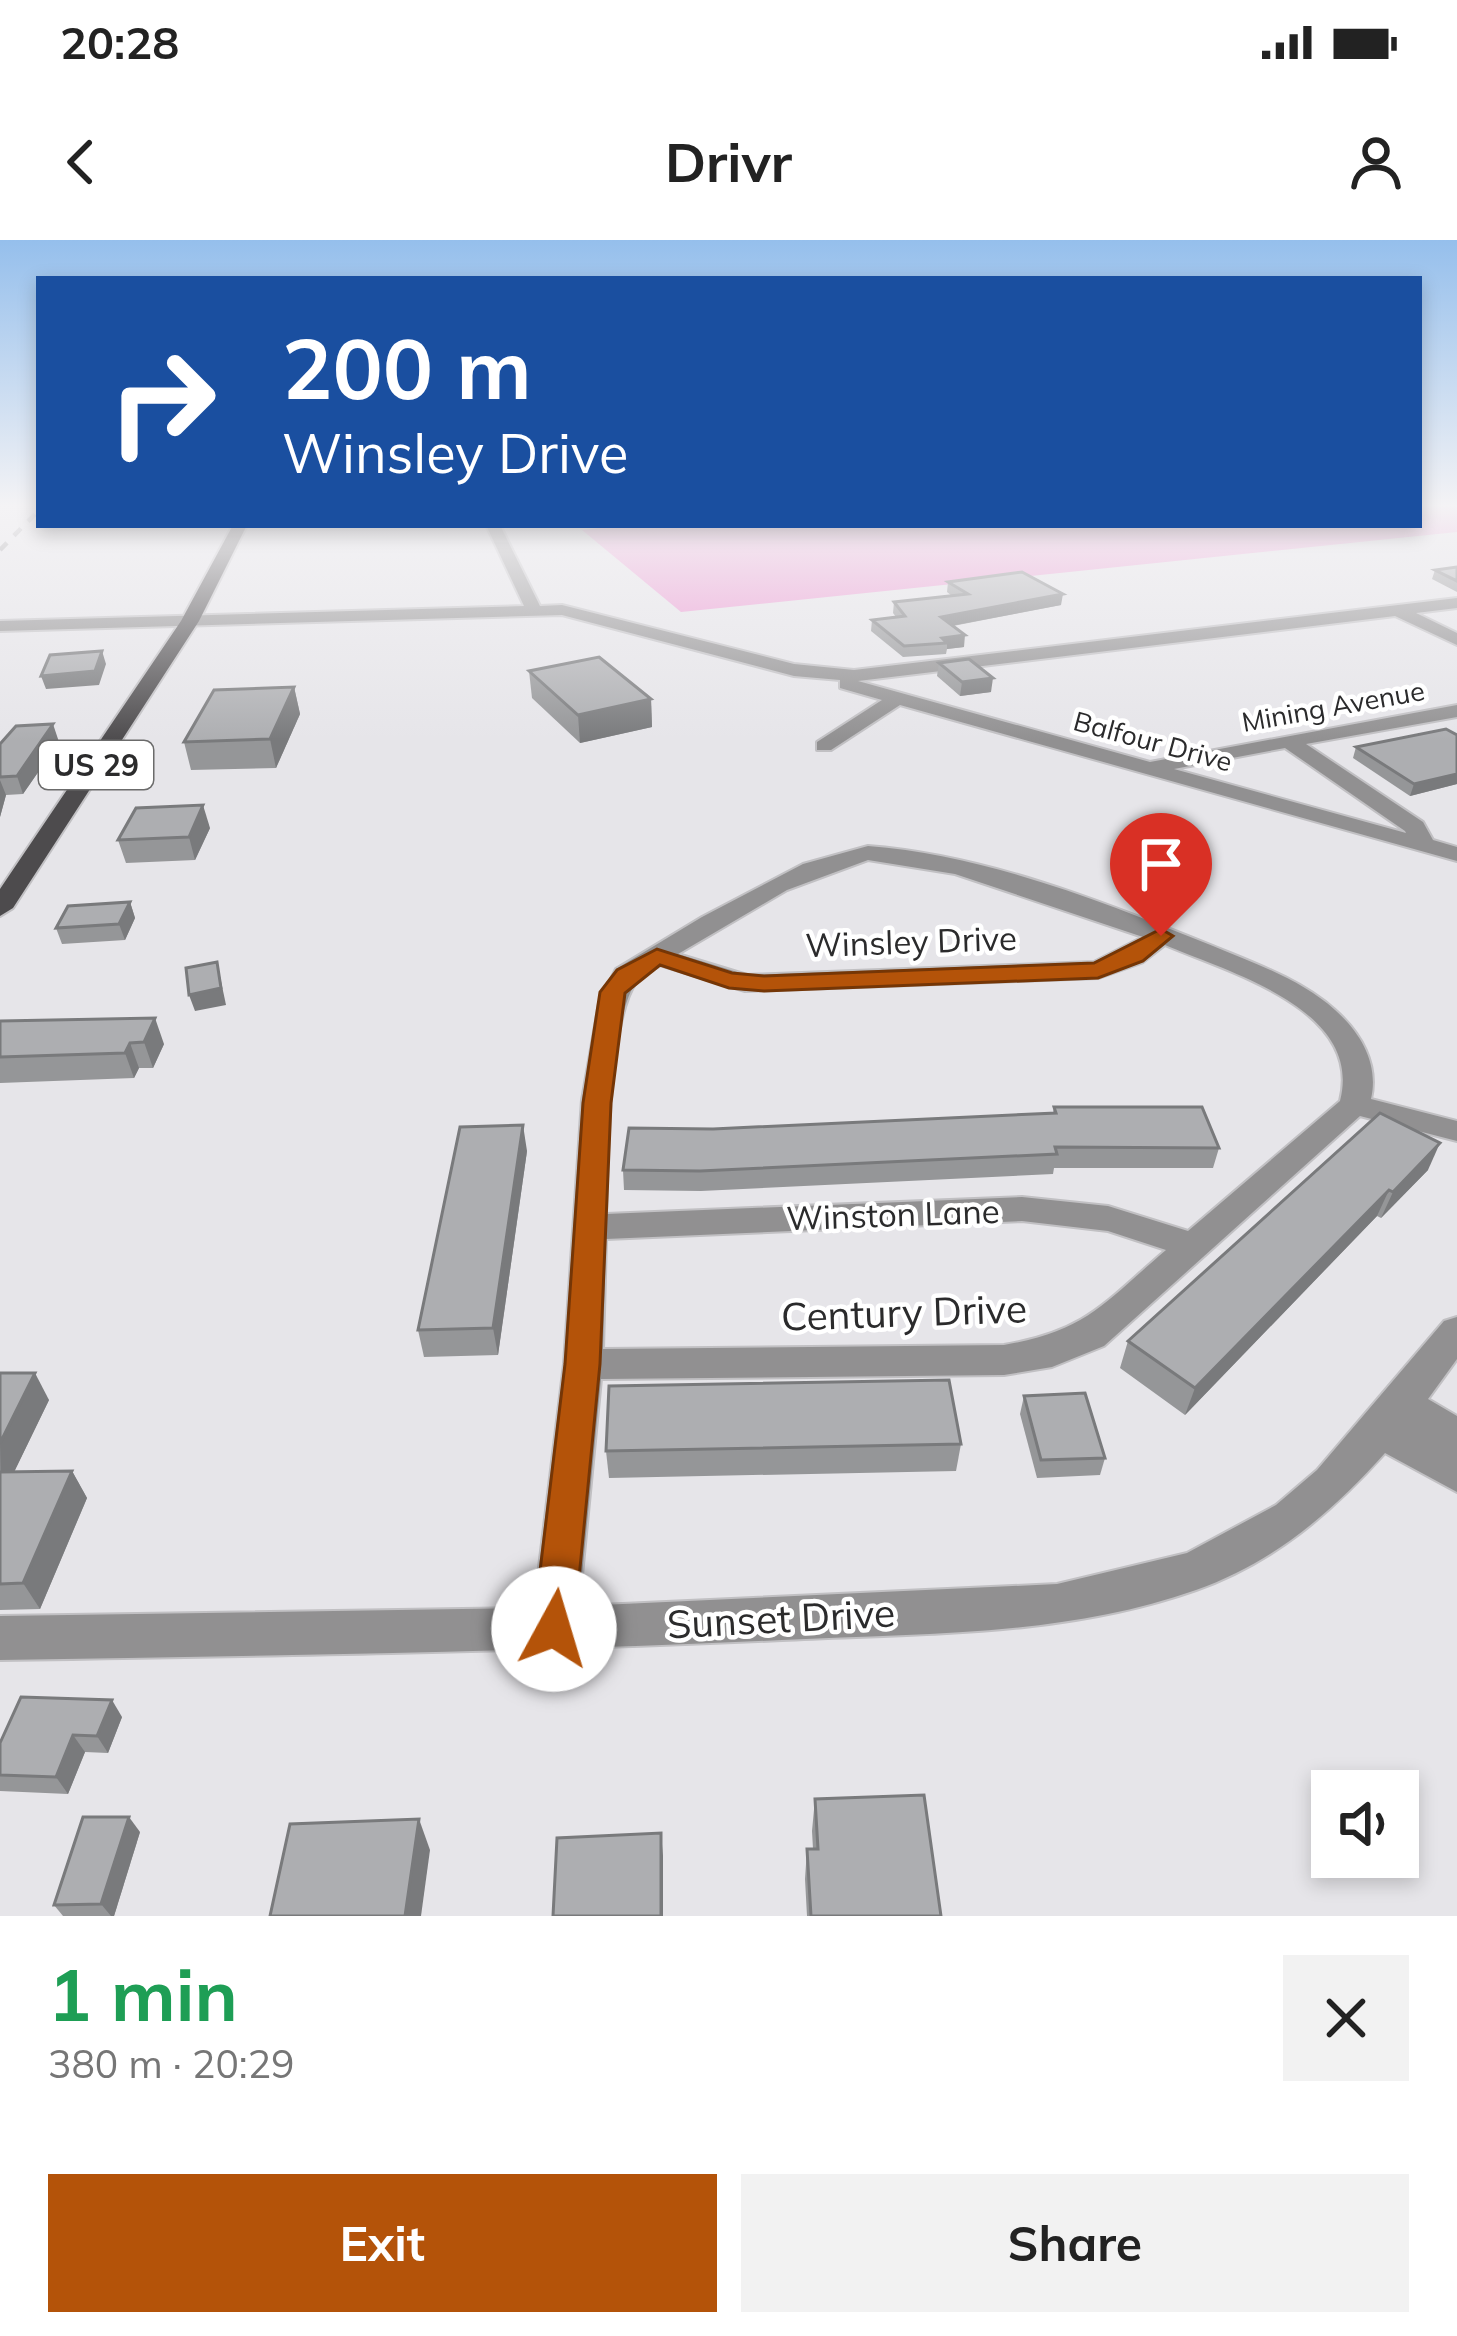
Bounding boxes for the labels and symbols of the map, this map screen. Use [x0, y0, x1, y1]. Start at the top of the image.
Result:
street label: Mining Avenue [1239, 673, 1427, 739]
street label: Balfour Drive [1070, 704, 1236, 778]
road number: US 29 [39, 741, 153, 789]
pin [1110, 813, 1212, 936]
street label: Winsley Drive [804, 917, 1018, 965]
street label: Winston Lane [786, 1190, 1000, 1238]
street label: Century Drive [780, 1283, 1028, 1341]
position arrow [491, 1566, 617, 1692]
street label: Sunset Drive [666, 1588, 896, 1648]

